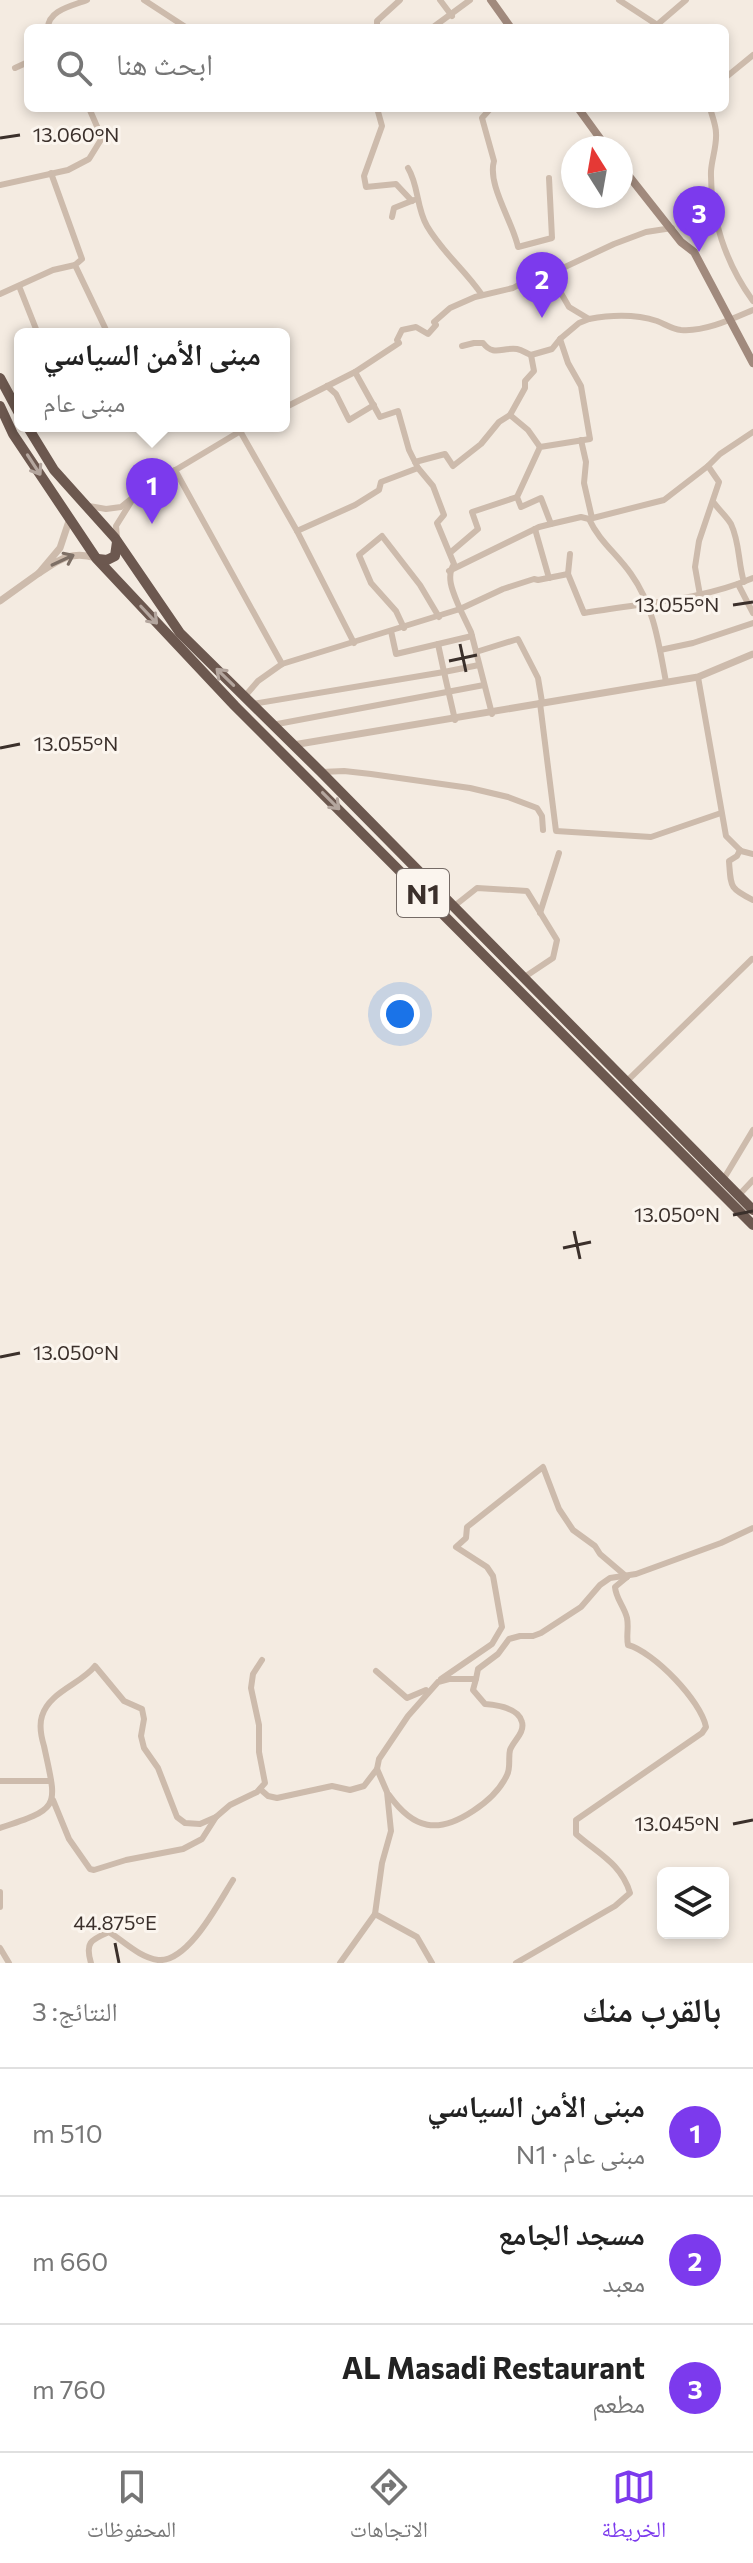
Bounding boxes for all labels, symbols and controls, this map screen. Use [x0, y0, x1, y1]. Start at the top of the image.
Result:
search box [24, 24, 729, 112]
text: ابحث هنا [116, 44, 213, 81]
icon: search [52, 46, 96, 90]
text: 13.060°N [33, 122, 119, 146]
north arrow [561, 136, 633, 208]
pin: 3 [673, 186, 725, 252]
pin: 2 [516, 252, 568, 318]
popup [14, 328, 290, 432]
text: مبنى الأمن السياسي [43, 334, 261, 371]
text: مبنى عام [43, 386, 125, 417]
one-way arrow [26, 453, 42, 476]
pin: 1 [126, 458, 178, 524]
one-way arrow [50, 551, 75, 566]
text: 13.055°N [635, 592, 719, 616]
one-way arrow [139, 605, 157, 625]
one-way arrow [215, 668, 235, 687]
text: 13.055°N [34, 731, 118, 755]
one-way arrow [321, 791, 340, 810]
road number: N1 [397, 869, 449, 917]
your location [380, 994, 420, 1034]
text: 13.050°N [634, 1202, 720, 1226]
text: 13.050°N [33, 1340, 119, 1364]
text: 13.045°N [634, 1811, 720, 1835]
map controls [657, 1867, 729, 1939]
button: layers [657, 1867, 729, 1939]
text: 44.875°E [73, 1910, 157, 1934]
text: بالقرب منك [582, 1987, 721, 2029]
text: النتائج: 3 [32, 1995, 118, 2026]
text: مبنى الأمن السياسي [427, 2086, 645, 2123]
text: 510 m [32, 2117, 103, 2148]
text: 1 [689, 2117, 701, 2148]
text: مبنى عام · N1 [516, 2138, 645, 2169]
text: مسجد الجامع [498, 2214, 645, 2251]
text: 660 m [32, 2245, 108, 2276]
text: 2 [688, 2245, 702, 2276]
text: معبد [602, 2266, 645, 2297]
text: AL Masadi Restaurant [342, 2348, 645, 2385]
text: 760 m [32, 2373, 106, 2404]
text: 3 [687, 2373, 703, 2404]
text: مطعم [592, 2387, 645, 2418]
tab: المحفوظات [87, 2465, 176, 2551]
tab: الاتجاهات [350, 2465, 428, 2551]
tab: الخريطة [601, 2465, 666, 2551]

